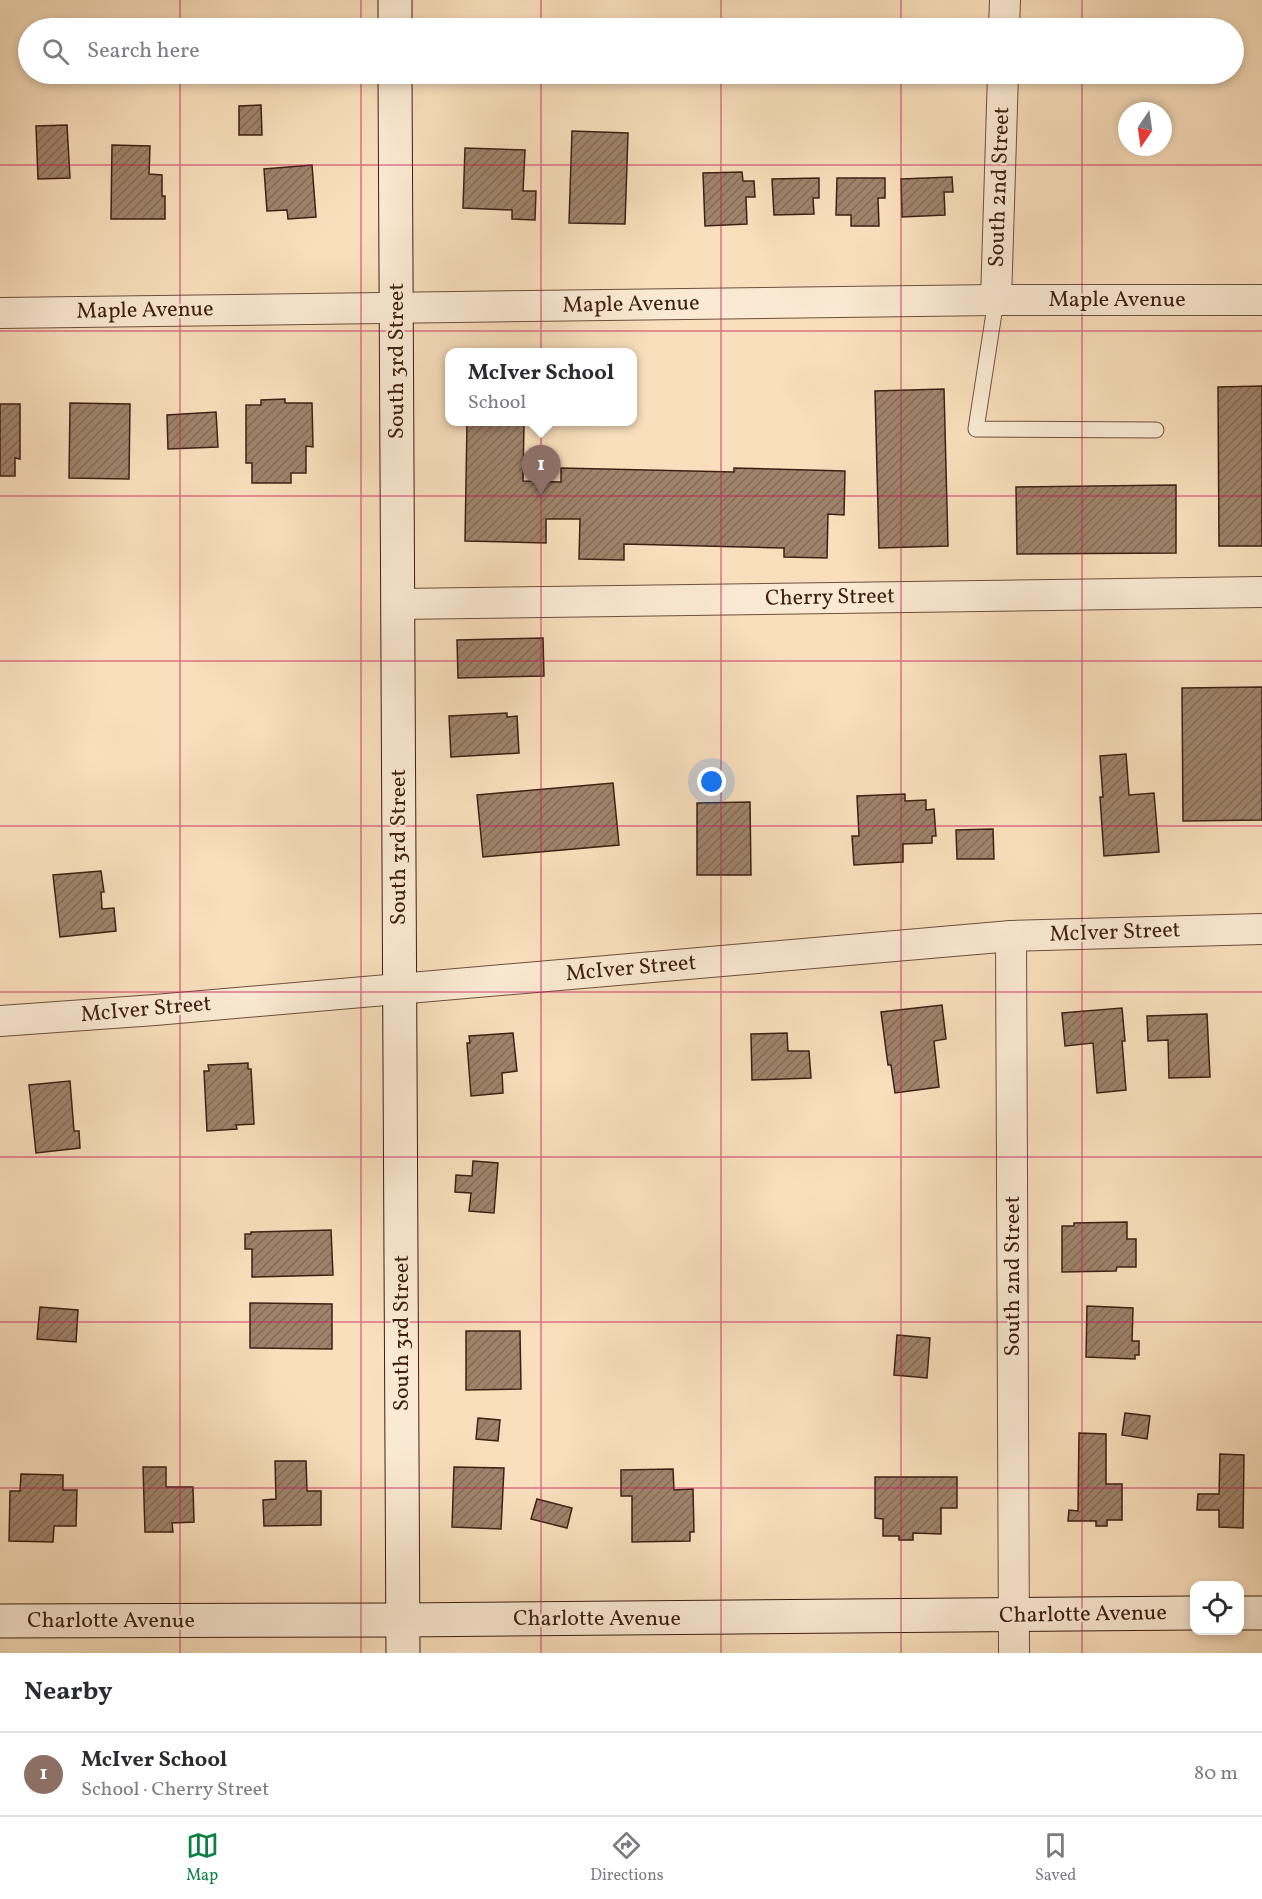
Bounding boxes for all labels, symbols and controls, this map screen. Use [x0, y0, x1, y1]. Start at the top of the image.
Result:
search box [18, 18, 1244, 84]
icon: search [39, 35, 72, 68]
text: Search here [87, 36, 200, 67]
north arrow [1118, 102, 1172, 156]
street label: South 2nd Street [982, 106, 1018, 268]
street label: South 3rd Street [382, 282, 413, 439]
street label: Maple Avenue [1048, 285, 1186, 316]
street label: Maple Avenue [562, 288, 700, 322]
street label: Maple Avenue [76, 294, 214, 328]
popup [445, 348, 637, 426]
text: McIver School [468, 358, 614, 389]
text: School [468, 389, 526, 417]
pin: 1 [522, 446, 560, 495]
street label: Cherry Street [765, 581, 895, 615]
your location [697, 767, 726, 796]
street label: South 3rd Street [384, 768, 415, 925]
street label: McIver Street [1049, 915, 1181, 951]
street label: McIver Street [565, 948, 698, 990]
street label: McIver Street [80, 989, 213, 1031]
street label: South 2nd Street [998, 1195, 1029, 1356]
street label: South 3rd Street [387, 1254, 418, 1411]
map controls [1190, 1581, 1244, 1635]
button: locate [1190, 1581, 1244, 1635]
street label: Charlotte Avenue [999, 1598, 1167, 1632]
street label: Charlotte Avenue [513, 1604, 681, 1635]
street label: Charlotte Avenue [27, 1606, 195, 1637]
text: Nearby [24, 1674, 113, 1710]
text: McIver School [81, 1745, 227, 1776]
text: 1 [39, 1760, 48, 1788]
text: 80 m [1194, 1760, 1238, 1788]
text: School · Cherry Street [81, 1776, 269, 1804]
tab: Map [186, 1829, 219, 1887]
tab: Directions [590, 1829, 664, 1887]
tab: Saved [1035, 1829, 1076, 1887]

